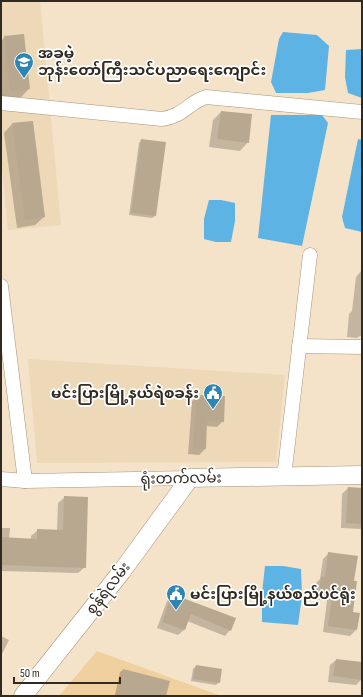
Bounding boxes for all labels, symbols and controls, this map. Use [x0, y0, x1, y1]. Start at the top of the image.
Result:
place label: အခမဲ့ ဘုန်းတော်ကြီးသင်ပညာရေးကျောင်း [38, 44, 266, 82]
school or university icon: အခမဲ့ ဘုန်းတော်ကြီးသင်ပညာရေးကျောင်း [13, 51, 35, 79]
public building icon: မင်းပြားမြို့နယ်ရဲစခန်း [202, 382, 224, 410]
place label: မင်းပြားမြို့နယ်ရဲစခန်း [51, 383, 199, 405]
street label: ရုံးတက်လမ်း [140, 467, 222, 491]
street label: စွန်ရဲလမ်း [81, 558, 136, 620]
public building icon: မင်းပြားမြို့နယ်စည်ပင်ရုံး [165, 583, 187, 611]
place label: မင်းပြားမြို့နယ်စည်ပင်ရုံး [190, 584, 356, 606]
scale bar [14, 659, 120, 685]
text: 50 m [20, 666, 40, 681]

